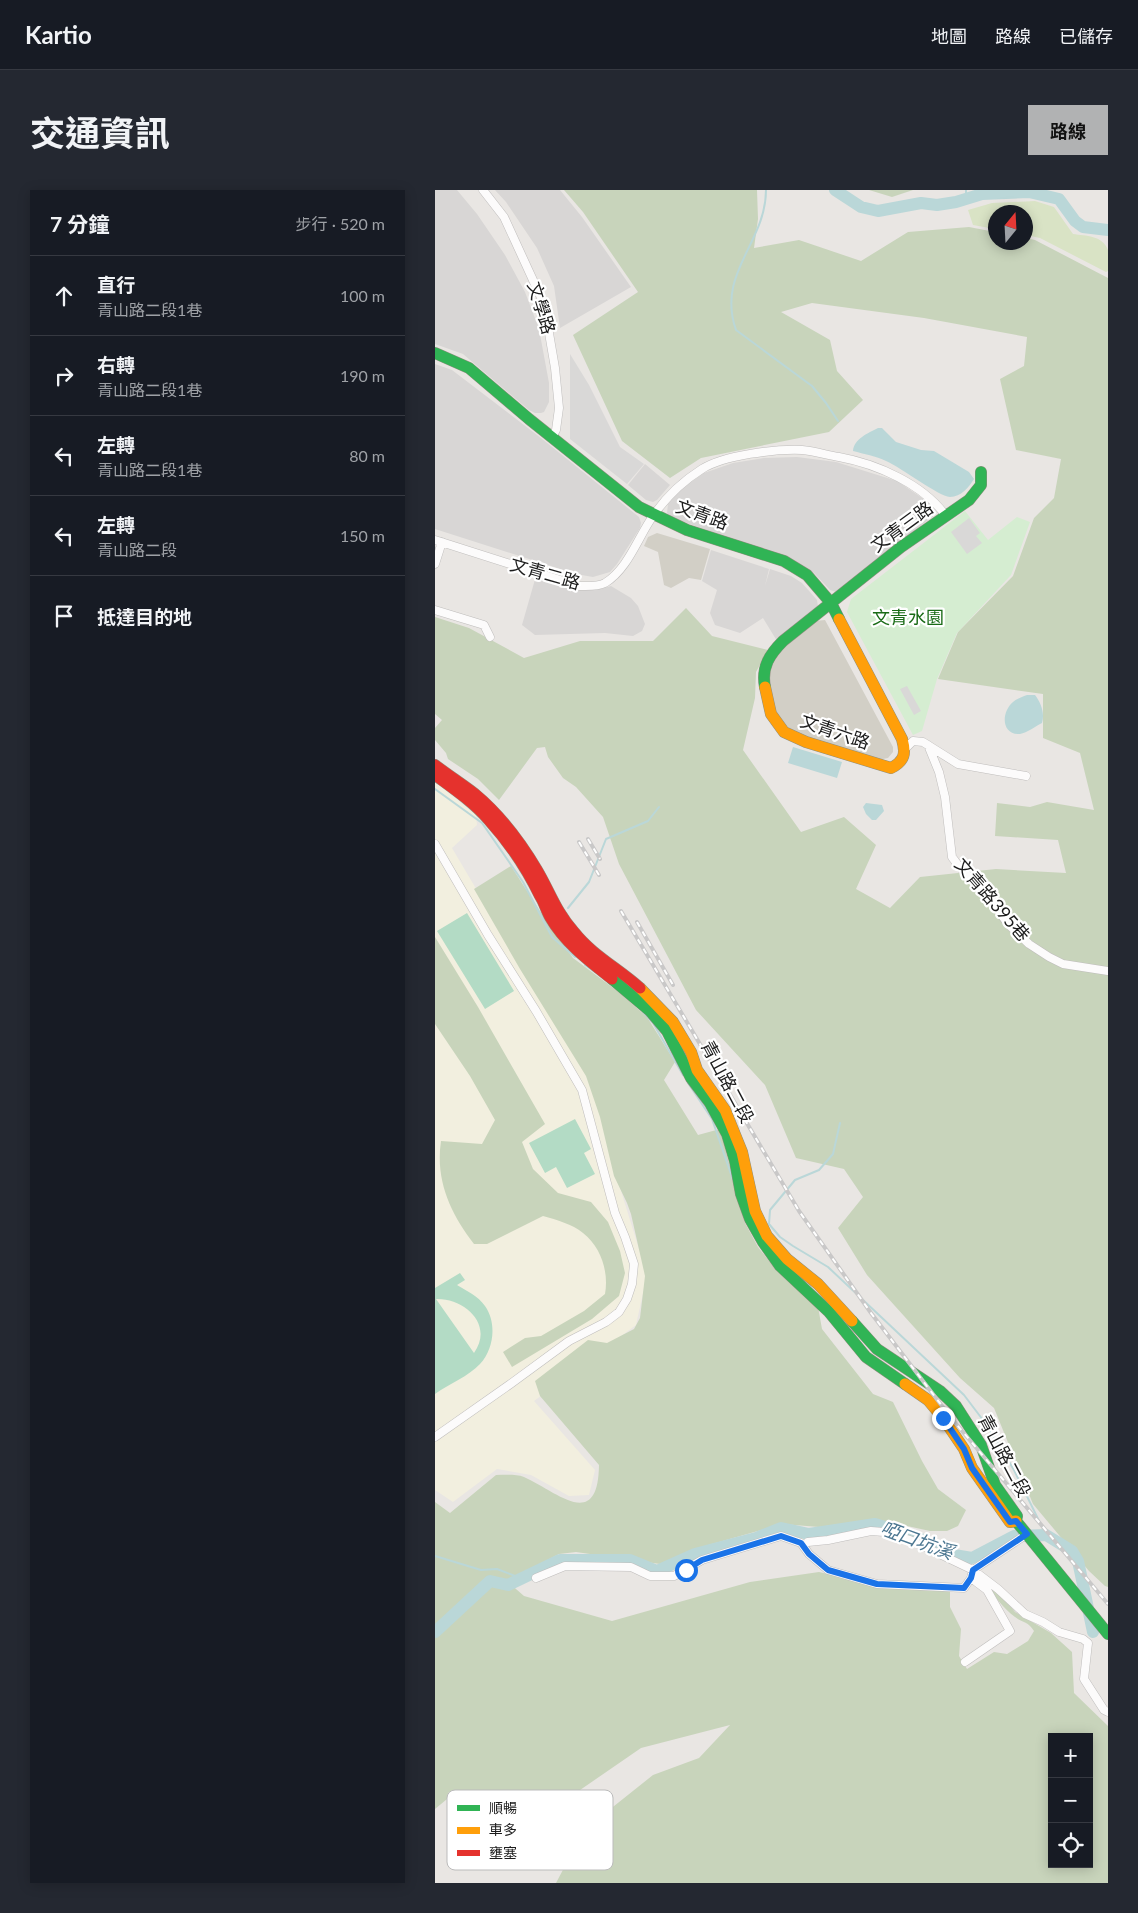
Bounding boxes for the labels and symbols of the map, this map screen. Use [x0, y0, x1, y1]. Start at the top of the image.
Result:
north arrow [988, 205, 1033, 250]
street label: 文學路 [524, 279, 560, 337]
street label: 文青路 [673, 494, 731, 534]
street label: 文青三路 [866, 496, 937, 556]
street label: 文青二路 [508, 553, 583, 594]
park label: 文青水園 [872, 606, 944, 628]
street label: 文青六路 [798, 709, 873, 753]
street label: 文青路395巷 [951, 853, 1035, 946]
street label: 青山路二段 [697, 1037, 759, 1126]
route end [932, 1407, 955, 1430]
street label: 青山路二段 [974, 1411, 1036, 1500]
water label: 啞口坑溪 [878, 1516, 960, 1564]
route start [675, 1559, 698, 1582]
legend [447, 1790, 613, 1870]
text: 順暢 [489, 1799, 517, 1816]
text: 車多 [489, 1821, 517, 1838]
text: 壅塞 [489, 1844, 517, 1861]

